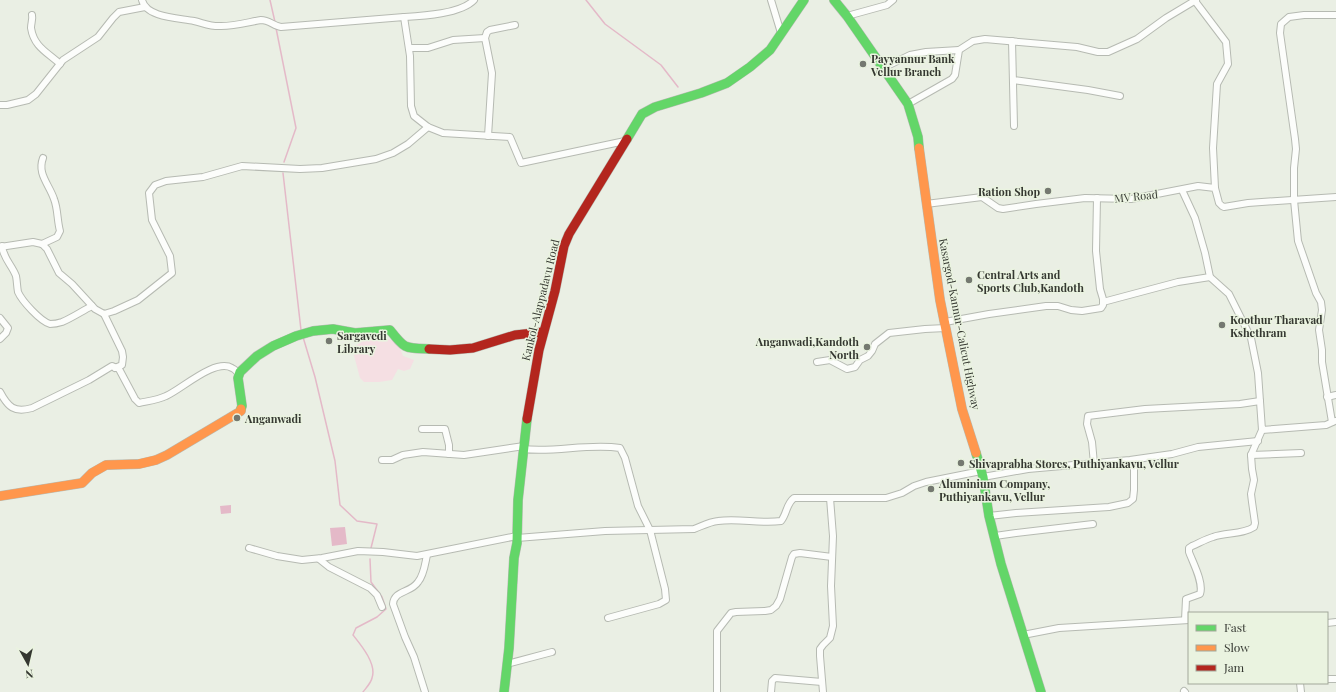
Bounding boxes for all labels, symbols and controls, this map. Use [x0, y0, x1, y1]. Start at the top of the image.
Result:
place label: Payyannur Bank Vellur Branch [870, 51, 955, 79]
marker: Payyannur Bank Vellur Branch [858, 59, 868, 69]
place label: Ration Shop [978, 184, 1040, 199]
marker: Ration Shop [1043, 186, 1053, 196]
street label: MV Road [1113, 186, 1159, 206]
street label: Kankol-Alappadavu Road [518, 237, 563, 362]
street label: Kasargod-Kannur-Calicut Highway [936, 237, 984, 411]
place label: Central Arts and Sports Club,Kandoth [977, 267, 1084, 295]
marker: Central Arts and Sports Club,Kandoth [964, 275, 974, 285]
place label: Koothur Tharavad Kshethram [1230, 312, 1323, 340]
marker: Koothur Tharavad Kshethram [1217, 320, 1227, 330]
place label: Sargavedi Library [337, 328, 387, 356]
place label: Anganwadi,Kandoth North [755, 334, 859, 362]
marker: Sargavedi Library [324, 336, 334, 346]
marker: Anganwadi,Kandoth North [862, 342, 872, 352]
place label: Anganwadi [244, 411, 302, 426]
marker: Anganwadi [232, 413, 242, 423]
place label: Shivaprabha Stores, Puthiyankavu, Vellur [969, 456, 1180, 471]
marker: Shivaprabha Stores, Puthiyankavu, Vellur [956, 458, 966, 468]
place label: Aluminium Company, Puthiyankavu, Vellur [938, 476, 1050, 504]
marker: Aluminium Company, Puthiyankavu, Vellur [926, 484, 936, 494]
legend [1188, 612, 1328, 684]
text: Fast [1224, 619, 1247, 635]
text: Slow [1224, 639, 1250, 655]
north arrow [8, 644, 48, 684]
text: Jam [1223, 659, 1245, 675]
text: N [24, 666, 34, 682]

